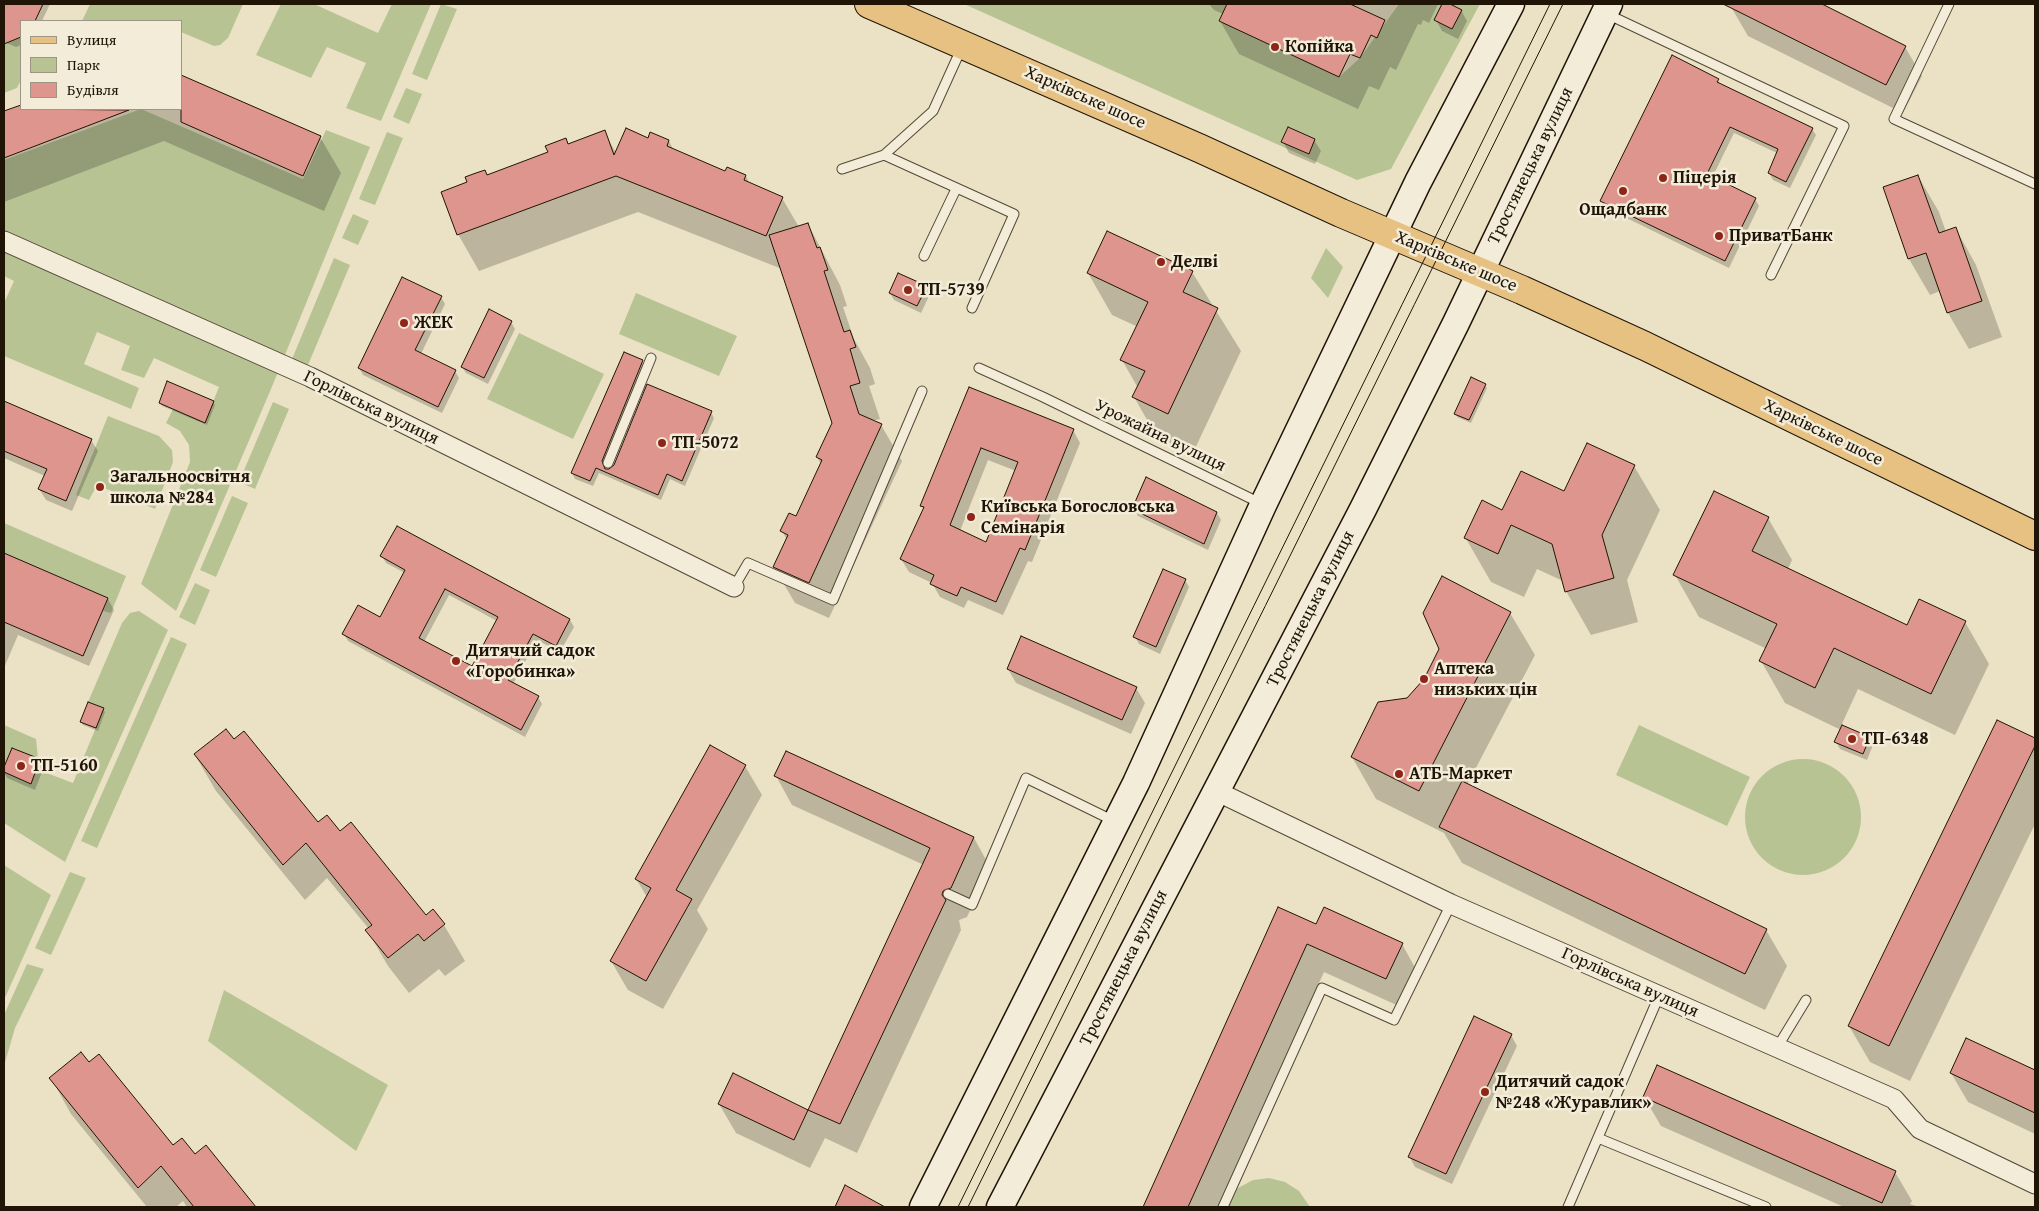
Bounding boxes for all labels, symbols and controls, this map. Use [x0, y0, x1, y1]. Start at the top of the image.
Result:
legend [20, 20, 182, 110]
text: Вулиця [67, 29, 116, 50]
place label: Копійка [1285, 36, 1354, 58]
marker: Копійка [1269, 41, 1281, 53]
text: Парк [67, 54, 100, 75]
street label: Харківське шосе [1021, 62, 1149, 134]
text: Будівля [67, 79, 119, 100]
street label: Тростянецька вулиця [1484, 84, 1578, 248]
place label: Піцерія [1673, 167, 1736, 189]
marker: Піцерія [1657, 172, 1669, 184]
marker: Ощадбанк [1617, 185, 1629, 197]
place label: Ощадбанк [1579, 199, 1667, 221]
place label: ПриватБанк [1729, 225, 1833, 247]
street label: Харківське шосе [1392, 227, 1520, 297]
marker: ПриватБанк [1713, 230, 1725, 242]
place label: Делві [1171, 251, 1218, 273]
marker: Делві [1155, 256, 1167, 268]
place label: ТП-5739 [918, 279, 985, 301]
marker: ТП-5739 [902, 284, 914, 296]
place label: ЖЕК [414, 312, 453, 334]
marker: ЖЕК [398, 317, 410, 329]
street label: Горлівська вулиця [300, 366, 442, 450]
street label: Урожайна вулиця [1091, 395, 1229, 477]
street label: Харківське шосе [1760, 395, 1886, 471]
place label: ТП-5072 [672, 432, 739, 454]
marker: ТП-5072 [656, 437, 668, 449]
place label: Загальноосвітня школа №284 [110, 466, 250, 508]
marker: Загальноосвітня школа №284 [94, 481, 106, 493]
place label: Київська Богословська Семінарія [981, 496, 1175, 538]
marker: Київська Богословська Семінарія [965, 511, 977, 523]
street label: Тростянецька вулиця [1262, 527, 1360, 691]
place label: Дитячий садок «Горобинка» [466, 640, 595, 682]
marker: Дитячий садок «Горобинка» [450, 655, 462, 667]
place label: Аптека низьких цін [1434, 658, 1537, 701]
marker: Аптека низьких цін [1418, 673, 1430, 685]
place label: ТП-6348 [1862, 728, 1929, 750]
marker: ТП-6348 [1846, 733, 1858, 745]
place label: ТП-5160 [31, 755, 98, 777]
marker: ТП-5160 [15, 760, 27, 772]
place label: АТБ-Маркет [1409, 763, 1512, 785]
marker: АТБ-Маркет [1393, 768, 1405, 780]
street label: Тростянецька вулиця [1075, 886, 1173, 1050]
street label: Горлівська вулиця [1558, 943, 1702, 1023]
place label: Дитячий садок №248 «Журавлик» [1495, 1071, 1652, 1114]
marker: Дитячий садок №248 «Журавлик» [1479, 1086, 1491, 1098]

